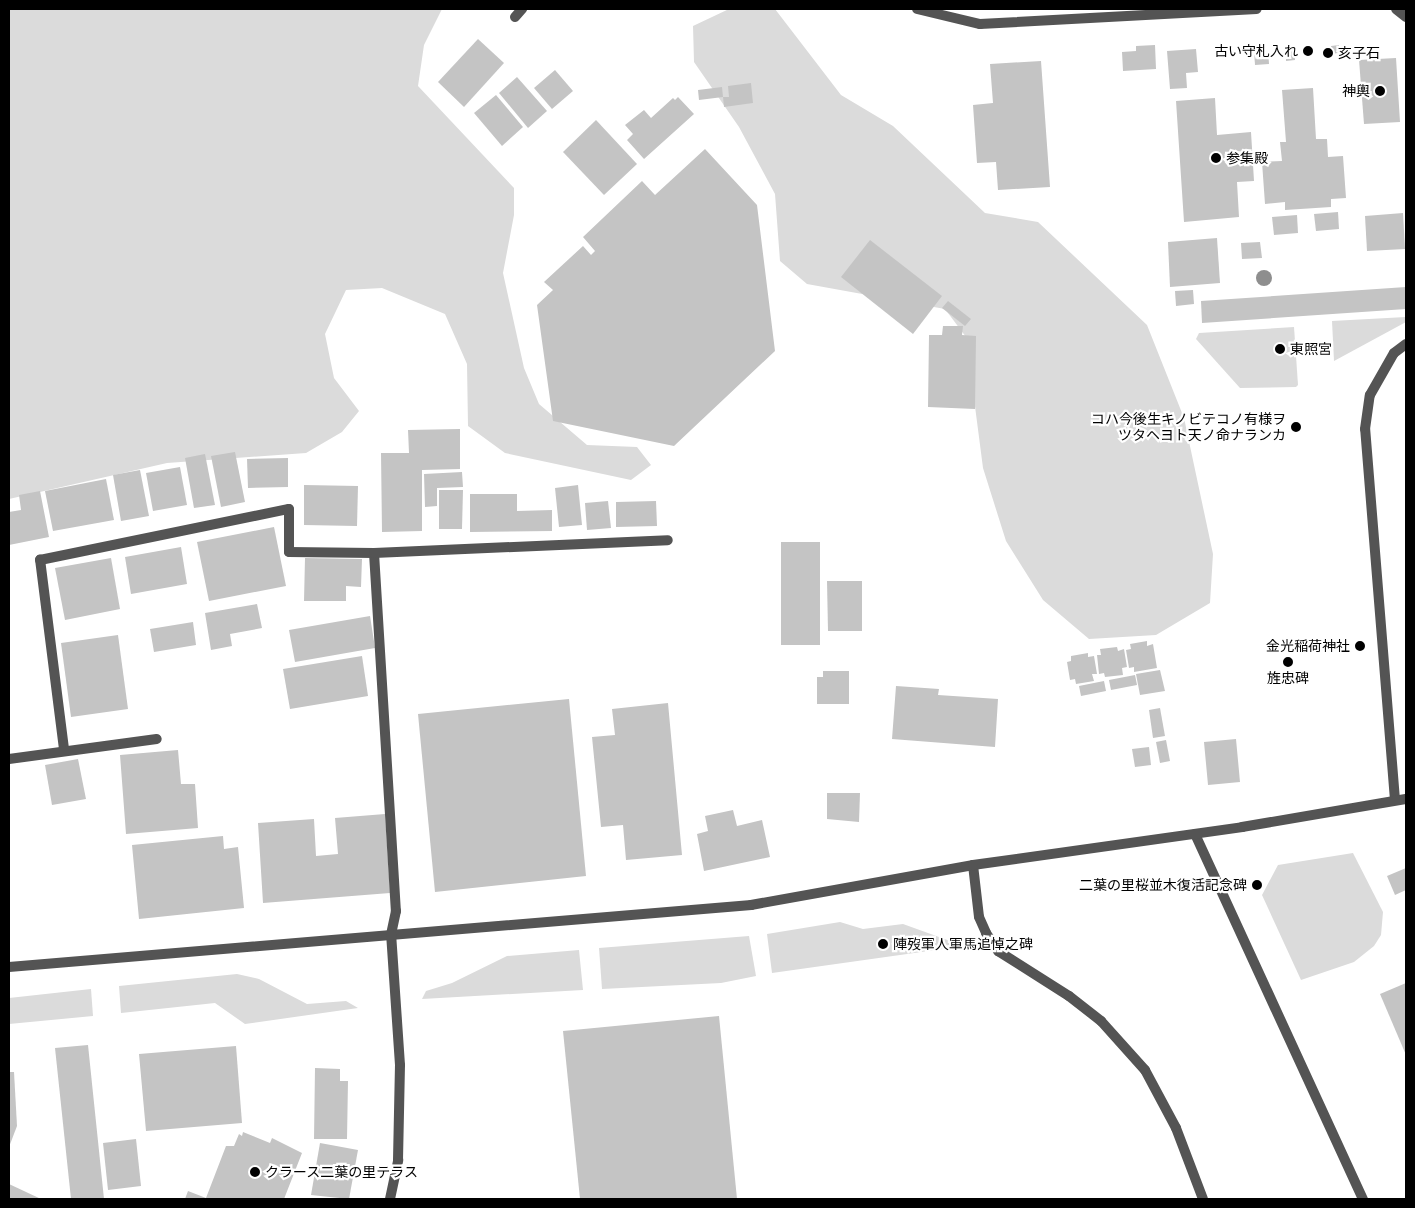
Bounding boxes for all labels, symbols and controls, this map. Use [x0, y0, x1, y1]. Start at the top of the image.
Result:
place label: 古い守札入れ [1214, 43, 1298, 59]
marker: 古い守札入れ [1302, 45, 1314, 57]
place label: 亥子石 [1338, 45, 1380, 61]
marker: 亥子石 [1322, 47, 1334, 59]
place label: 神輿 [1342, 83, 1370, 99]
marker: 神輿 [1374, 85, 1386, 97]
place label: 参集殿 [1226, 150, 1268, 166]
marker: 参集殿 [1210, 152, 1222, 164]
place label: 東照宮 [1290, 341, 1332, 357]
marker: 東照宮 [1274, 343, 1286, 355]
place label: コハ今後生キノビテコノ有様ヲ ツタヘヨト天ノ命ナランカ [1090, 411, 1286, 444]
marker: コハ今後生キノビテコノ有様ヲ ツタヘヨト天ノ命ナランカ [1290, 421, 1302, 433]
place label: 金光稲荷神社 [1266, 638, 1350, 654]
marker: 金光稲荷神社 [1354, 640, 1366, 652]
marker: 旌忠碑 [1282, 656, 1294, 668]
place label: 旌忠碑 [1267, 670, 1309, 686]
place label: 二葉の里桜並木復活記念碑 [1079, 877, 1247, 893]
marker: 二葉の里桜並木復活記念碑 [1251, 879, 1263, 891]
place label: 陣歿軍人軍馬追悼之碑 [893, 936, 1033, 952]
marker: 陣歿軍人軍馬追悼之碑 [877, 938, 889, 950]
place label: クラース二葉の里テラス [265, 1164, 419, 1180]
marker: クラース二葉の里テラス [249, 1166, 261, 1178]

